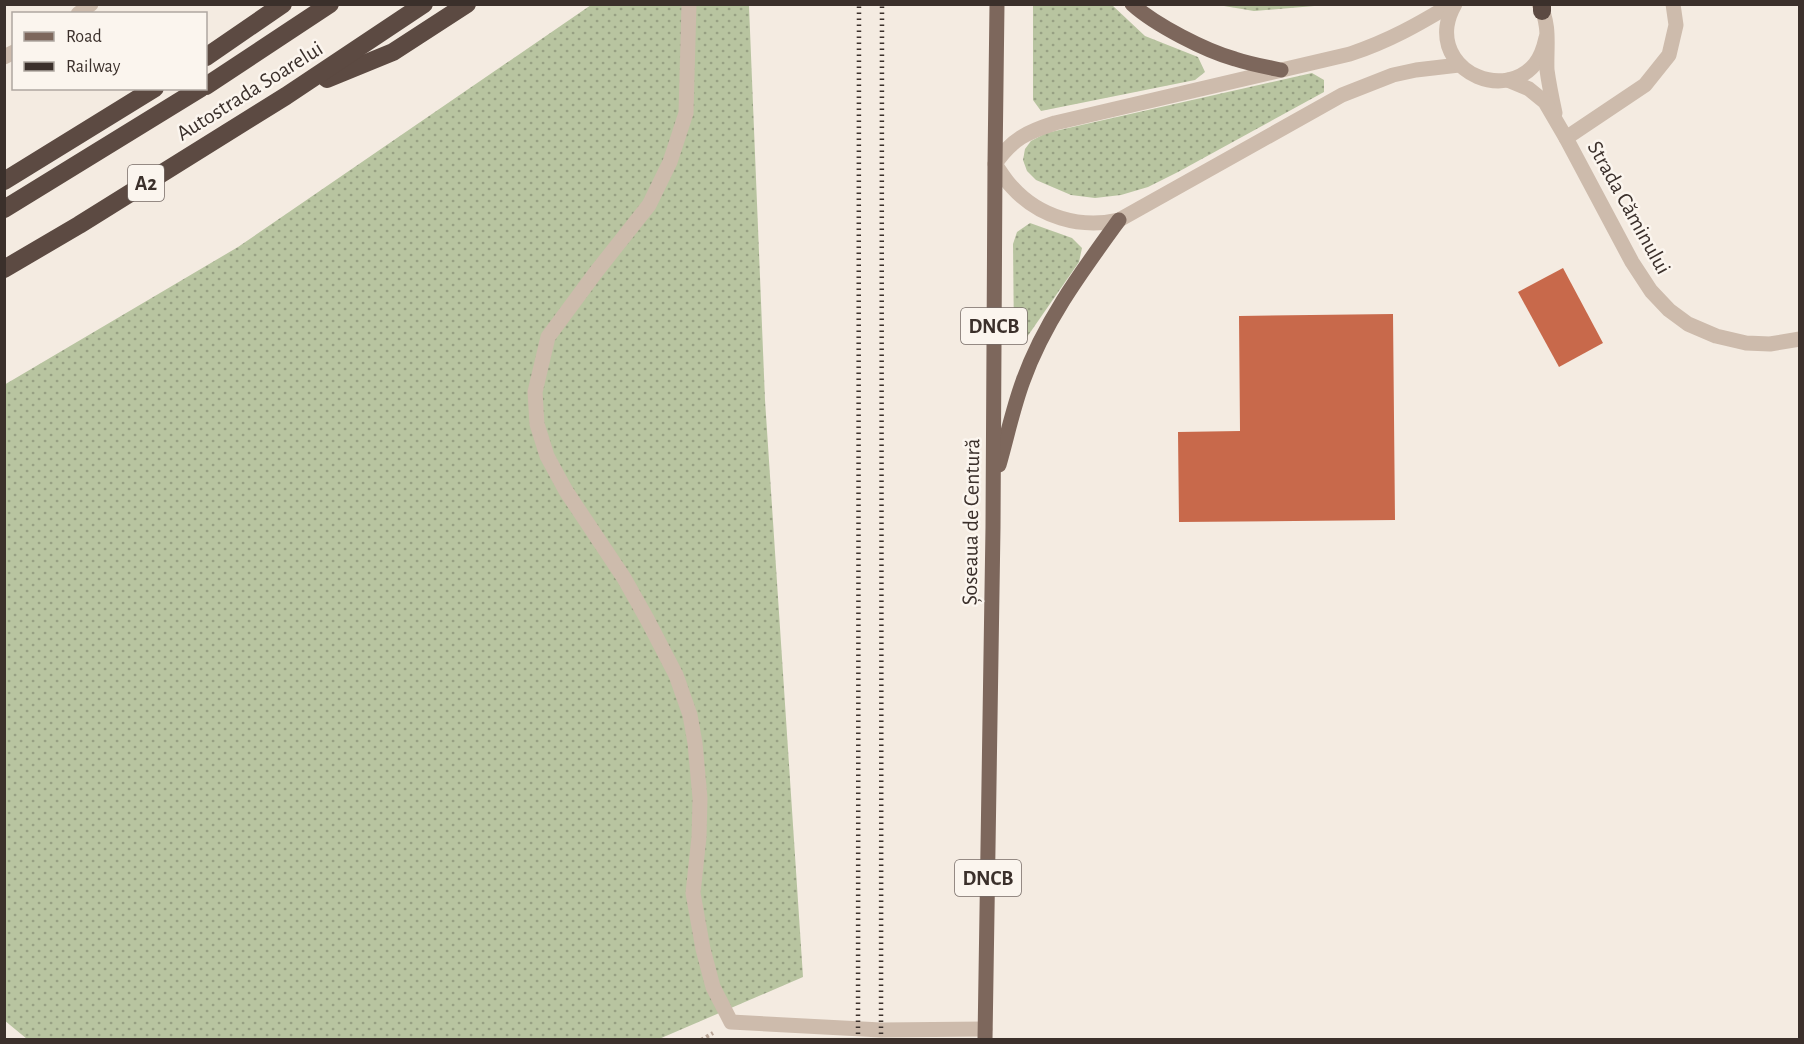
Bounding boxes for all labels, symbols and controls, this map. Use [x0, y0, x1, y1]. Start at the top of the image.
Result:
legend [12, 12, 207, 90]
text: Road [66, 28, 102, 46]
street label: Autostrada Soarelui [172, 37, 327, 145]
text: Railway [66, 58, 121, 76]
street label: Strada Căminului [1584, 137, 1675, 278]
road number: A2 [128, 165, 164, 201]
road number: DNCB [961, 308, 1027, 344]
street label: Șoseaua de Centură [959, 438, 985, 606]
road number: DNCB [955, 860, 1021, 896]

